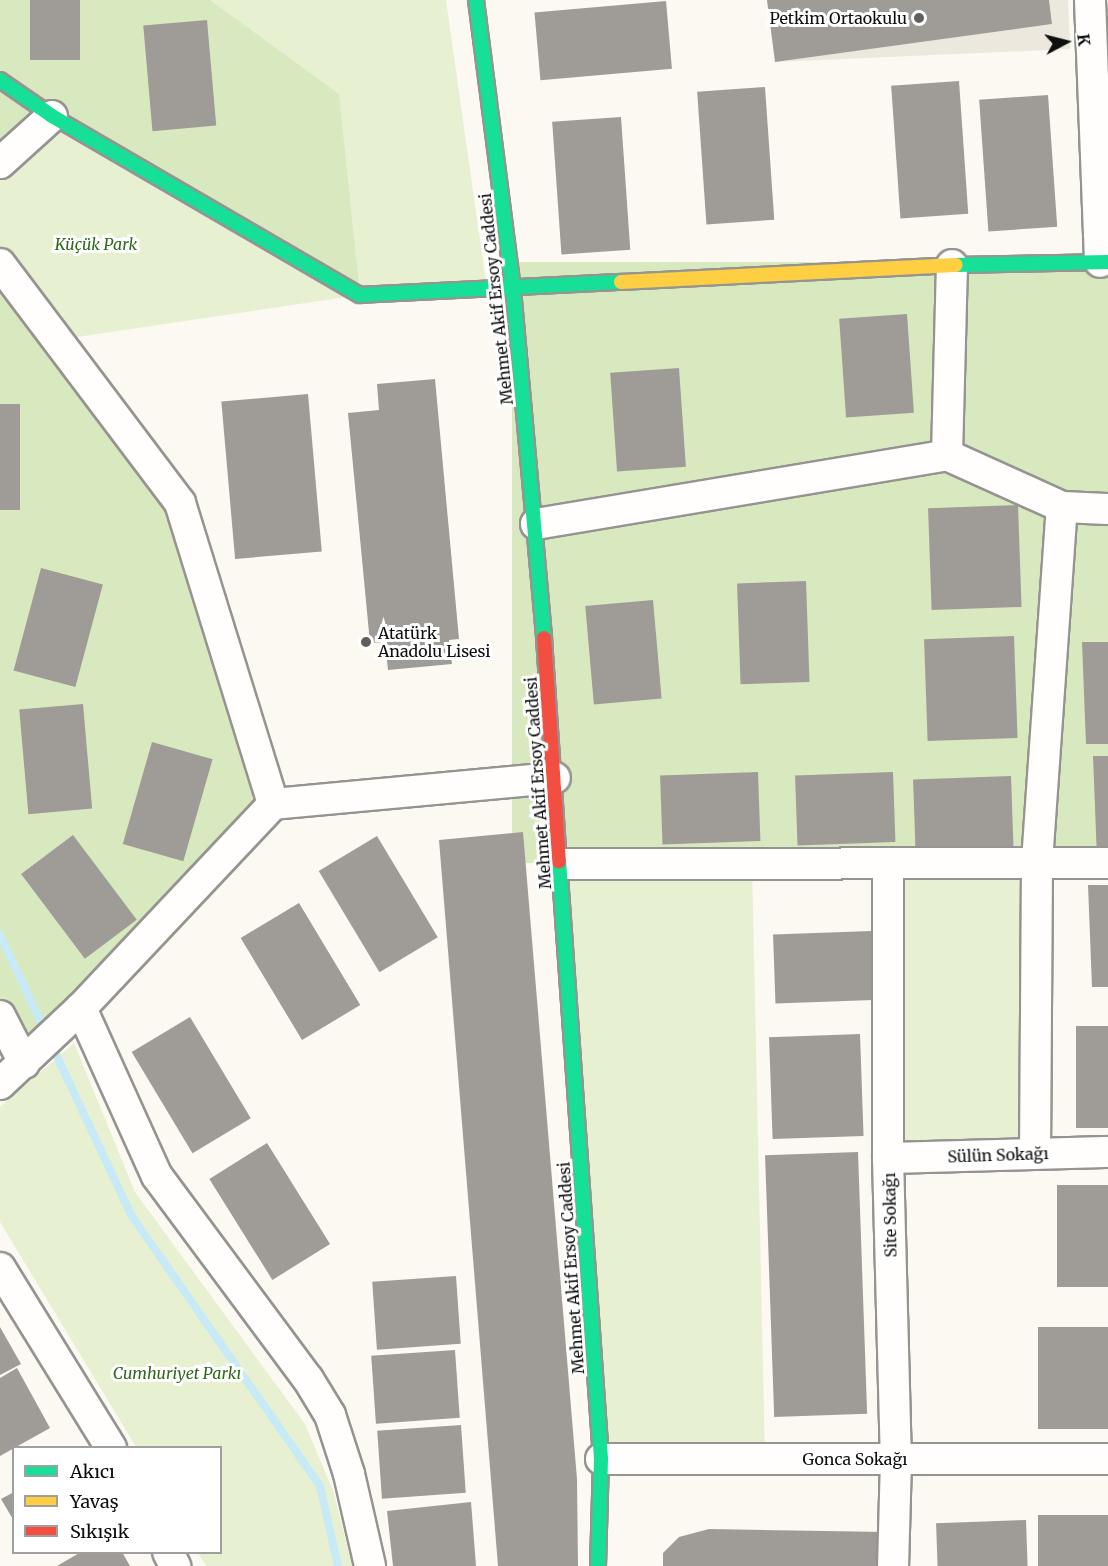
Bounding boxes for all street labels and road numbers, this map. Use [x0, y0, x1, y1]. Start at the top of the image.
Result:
street label: Mehmet Akif Ersoy Caddesi [475, 192, 517, 406]
street label: Mehmet Akif Ersoy Caddesi [521, 676, 555, 890]
street label: Sülün Sokağı [947, 1144, 1049, 1166]
street label: Mehmet Akif Ersoy Caddesi [554, 1161, 588, 1375]
street label: Site Sokağı [880, 1172, 900, 1258]
street label: Gonca Sokağı [803, 1449, 907, 1469]

